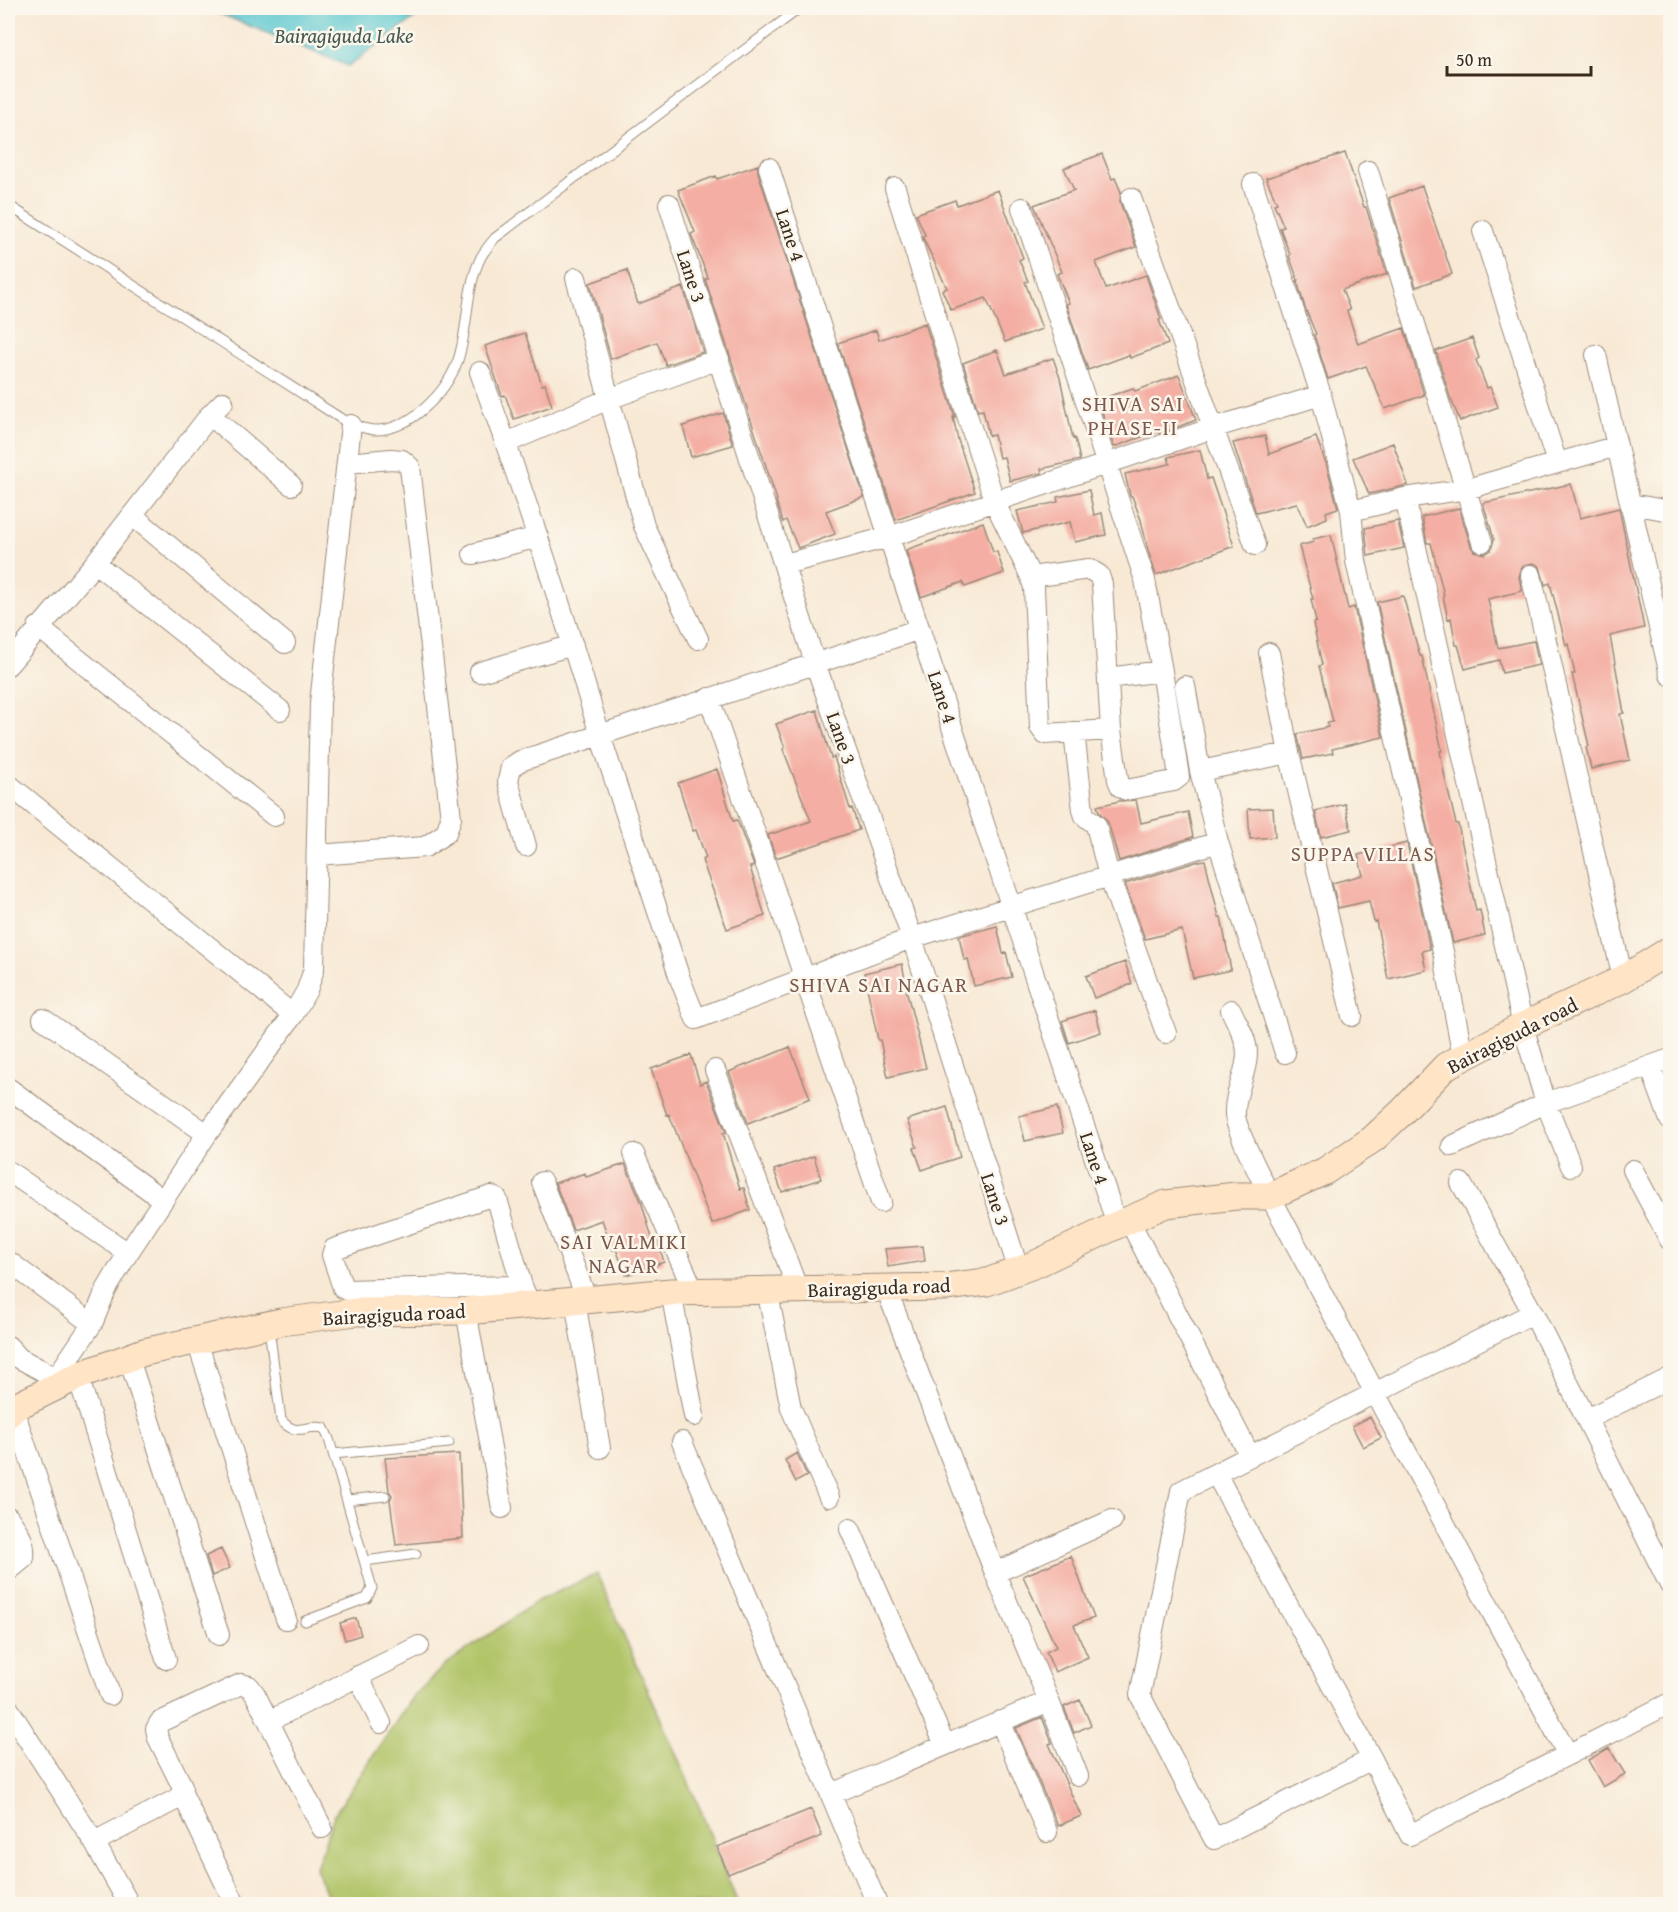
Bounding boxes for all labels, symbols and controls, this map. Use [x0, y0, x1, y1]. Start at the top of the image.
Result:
water label: Bairagiguda Lake [274, 20, 413, 51]
scale bar [1447, 39, 1591, 77]
text: 50 m [1456, 46, 1492, 73]
street label: Lane 4 [769, 205, 813, 265]
street label: Lane 3 [670, 246, 714, 306]
district label: SHIVA SAI PHASE-II [1082, 388, 1184, 443]
street label: Lane 4 [921, 667, 965, 727]
street label: Lane 3 [820, 708, 864, 768]
district label: SUPPA VILLAS [1291, 838, 1435, 869]
district label: SHIVA SAI NAGAR [789, 969, 969, 1000]
street label: Bairagiguda road [1442, 989, 1583, 1080]
street label: Lane 4 [1073, 1128, 1117, 1188]
street label: Lane 3 [974, 1169, 1018, 1229]
district label: SAI VALMIKI NAGAR [560, 1226, 688, 1281]
street label: Bairagiguda road [807, 1270, 951, 1304]
street label: Bairagiguda road [322, 1296, 467, 1332]

